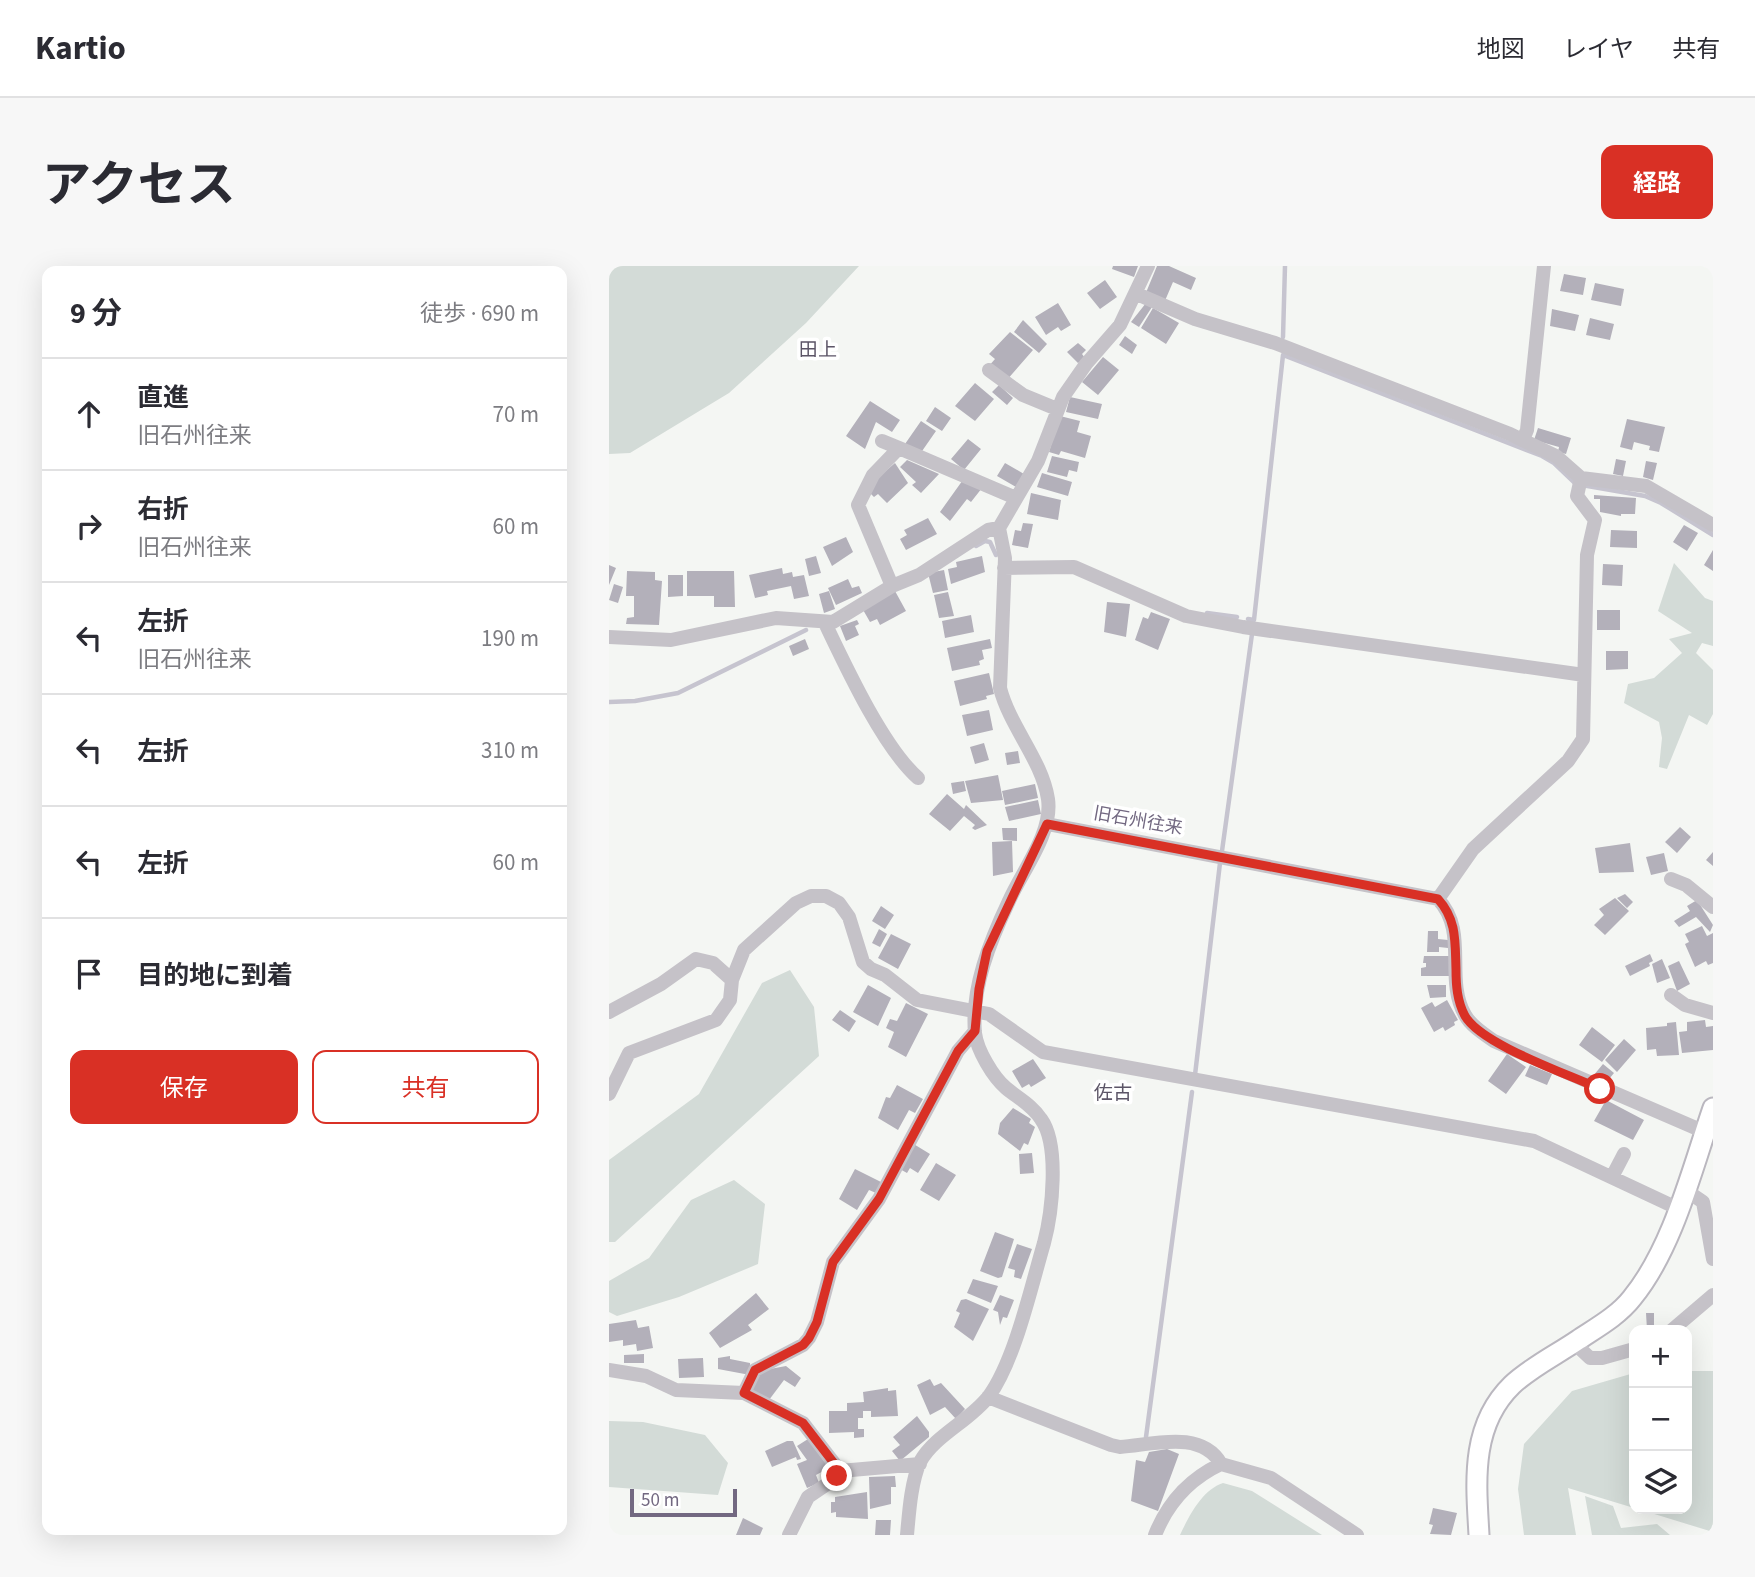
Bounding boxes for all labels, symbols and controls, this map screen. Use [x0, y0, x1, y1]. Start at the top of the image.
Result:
text: Kartio [35, 25, 126, 72]
text: 地図 [1477, 32, 1525, 67]
text: レイヤ [1563, 32, 1634, 67]
text: 共有 [1672, 32, 1720, 67]
button: 経路 [1601, 145, 1713, 219]
text: アクセス [42, 151, 236, 221]
text: 9 分 [70, 292, 122, 335]
text: 徒歩 · 690 m [420, 297, 539, 330]
district label: 田上 [799, 337, 837, 364]
text: 直進 [137, 379, 189, 416]
icon: ahead [70, 395, 108, 433]
text: 70 m [492, 398, 539, 431]
text: 旧石州往来 [137, 419, 252, 452]
text: 右折 [137, 491, 189, 528]
icon: right [70, 507, 108, 545]
text: 60 m [492, 510, 539, 543]
text: 旧石州往来 [137, 531, 252, 564]
text: 左折 [137, 603, 189, 640]
icon: left [70, 619, 108, 657]
text: 190 m [481, 622, 539, 655]
text: 旧石州往来 [137, 643, 252, 676]
icon: left [70, 731, 108, 769]
text: 左折 [137, 733, 189, 770]
text: 310 m [481, 734, 539, 767]
street label: 旧石州往来 [1092, 801, 1184, 841]
icon: left [70, 843, 108, 881]
text: 左折 [137, 845, 189, 882]
text: 60 m [492, 846, 539, 879]
icon: arrive [70, 955, 108, 993]
text: 目的地に到着 [137, 957, 293, 994]
button: 保存 [70, 1050, 298, 1124]
button: 共有 [312, 1050, 539, 1124]
route start [1584, 1073, 1615, 1104]
district label: 佐古 [1094, 1080, 1132, 1107]
map controls [1629, 1325, 1692, 1514]
button: + [1629, 1325, 1692, 1388]
button: − [1629, 1388, 1692, 1451]
button: layers [1629, 1451, 1692, 1514]
route end [821, 1460, 852, 1491]
scale bar [630, 1486, 737, 1518]
text: 50 m [641, 1487, 679, 1514]

